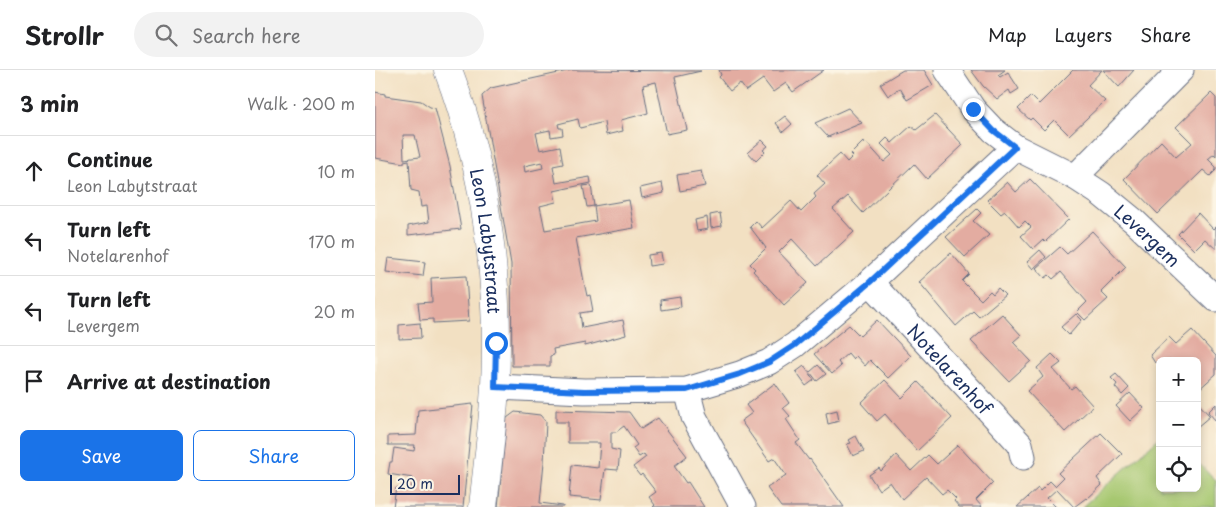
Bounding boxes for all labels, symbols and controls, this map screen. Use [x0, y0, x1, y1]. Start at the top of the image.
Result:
search box [134, 12, 484, 57]
text: Strollr [25, 17, 104, 53]
icon: search [152, 21, 180, 49]
text: Search here [192, 21, 301, 49]
text: Map [988, 21, 1027, 48]
text: Layers [1055, 21, 1112, 48]
text: Share [1140, 21, 1191, 48]
text: 3 min [20, 87, 79, 119]
text: Walk · 200 m [247, 91, 355, 115]
route end [962, 98, 985, 121]
text: Continue [67, 145, 153, 173]
icon: ahead [20, 157, 48, 185]
text: 10 m [318, 159, 355, 183]
street label: Leon Labytstraat [464, 165, 509, 315]
text: Leon Labytstraat [67, 173, 197, 197]
street label: Levergem [1109, 197, 1187, 272]
text: Turn left [67, 215, 151, 243]
icon: left [20, 227, 48, 255]
text: 170 m [309, 229, 355, 253]
text: Notelarenhof [67, 243, 169, 267]
text: Turn left [67, 285, 151, 313]
icon: left [20, 297, 48, 325]
text: 20 m [314, 299, 355, 323]
text: Levergem [67, 313, 140, 337]
street label: Notelarenhof [901, 317, 1000, 421]
route start [485, 332, 508, 355]
map controls [1156, 357, 1201, 492]
button: + [1156, 357, 1201, 402]
icon: arrive [20, 367, 48, 395]
text: Arrive at destination [67, 367, 271, 395]
button: − [1156, 402, 1201, 447]
button: Save [20, 430, 183, 481]
button: Share [193, 430, 355, 481]
button: locate [1156, 447, 1201, 492]
scale bar [390, 472, 460, 495]
text: 20 m [397, 473, 433, 494]

